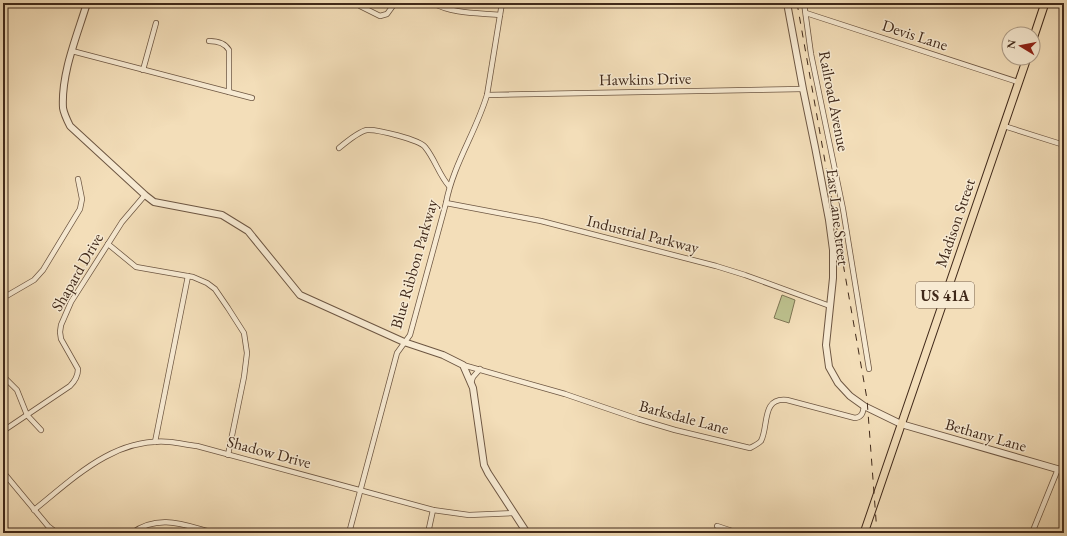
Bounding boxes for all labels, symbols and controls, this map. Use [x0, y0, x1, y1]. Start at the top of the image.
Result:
street label: Devis Lane [879, 15, 951, 55]
north arrow [1001, 26, 1041, 66]
text: N [1003, 39, 1019, 50]
street label: Railroad Avenue [814, 49, 854, 153]
street label: Hawkins Drive [599, 68, 691, 90]
street label: East Lane Street [822, 167, 854, 267]
street label: Madison Street [930, 176, 980, 270]
street label: Blue Ribbon Parkway [385, 196, 443, 331]
street label: Industrial Parkway [585, 210, 702, 258]
street label: Shapard Drive [46, 229, 108, 315]
road number: US 41A [916, 282, 974, 308]
street label: Barksdale Lane [637, 395, 731, 439]
street label: Bethany Lane [943, 413, 1029, 457]
street label: Shadow Drive [225, 431, 313, 473]

